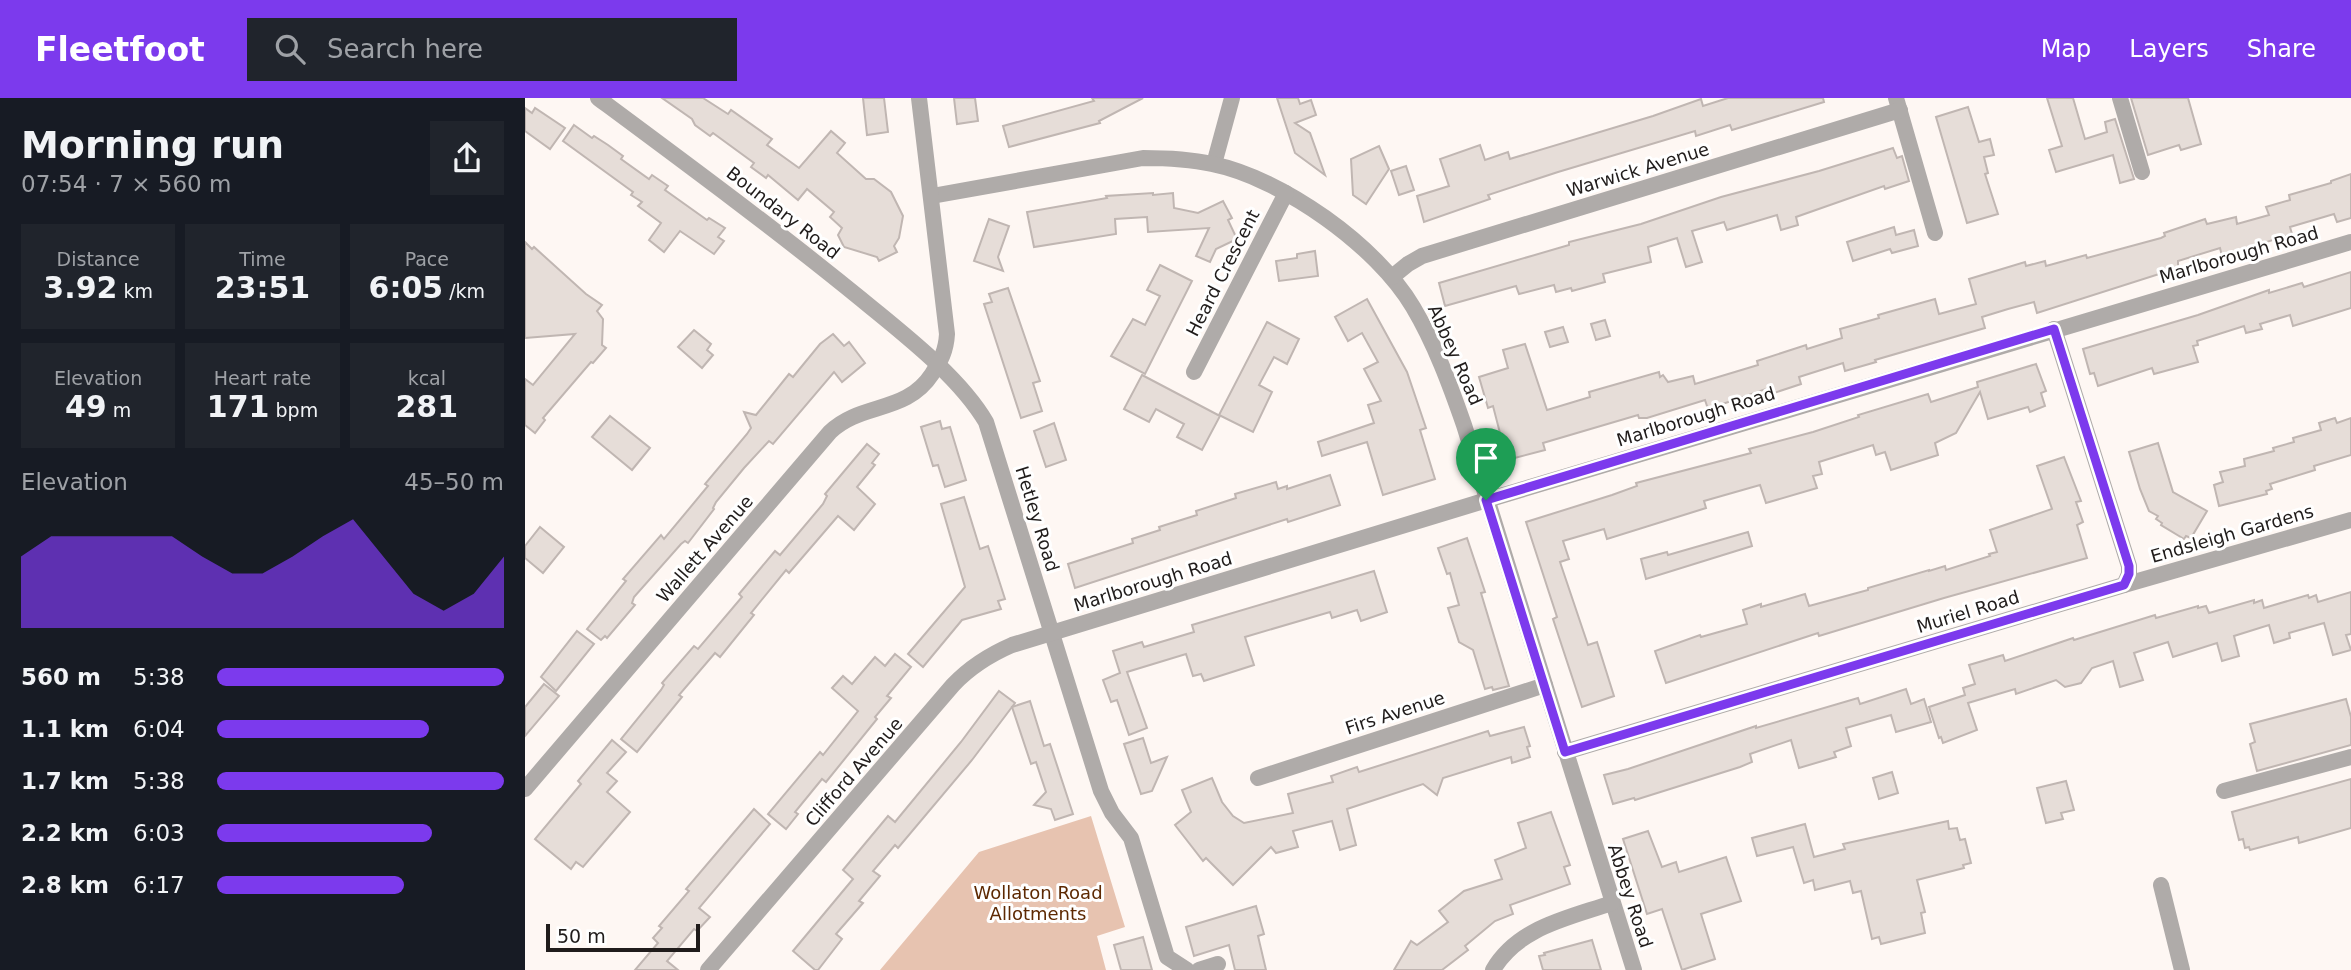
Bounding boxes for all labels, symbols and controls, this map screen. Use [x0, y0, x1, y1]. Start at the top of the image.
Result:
search box [247, 18, 737, 81]
text: Fleetfoot [35, 30, 205, 69]
icon: search [271, 30, 309, 68]
text: Search here [327, 34, 483, 64]
text: Map [2041, 35, 2091, 63]
text: Layers [2129, 35, 2209, 63]
text: Share [2247, 35, 2316, 63]
button: share [430, 121, 504, 195]
text: Morning run [21, 123, 284, 167]
street label: Warwick Avenue [1564, 138, 1712, 201]
street label: Boundary Road [723, 162, 844, 263]
text: 07:54 · 7 × 560 m [21, 171, 231, 197]
street label: Heard Crescent [1182, 206, 1264, 340]
street label: Marlborough Road [2157, 222, 2321, 287]
text: Distance [57, 248, 140, 270]
text: Time [239, 248, 286, 270]
text: Pace [405, 248, 449, 270]
text: 3.92 [43, 270, 117, 305]
text: 23:51 [215, 270, 310, 305]
text: 6:05 [369, 270, 443, 305]
text: km [117, 280, 153, 302]
text: /km [443, 280, 485, 302]
street label: Abbey Road [1424, 301, 1487, 408]
text: Elevation [54, 367, 142, 389]
text: Heart rate [214, 367, 311, 389]
text: kcal [408, 367, 446, 389]
street label: Marlborough Road [1614, 382, 1778, 451]
text: 49 [65, 389, 107, 424]
text: 171 [207, 389, 269, 424]
text: 281 [396, 389, 458, 424]
text: m [107, 399, 131, 421]
text: bpm [269, 399, 318, 421]
pin [1456, 428, 1516, 500]
icon: arrive [1467, 439, 1505, 477]
street label: Hetley Road [1011, 464, 1063, 574]
text: Elevation [21, 469, 128, 495]
text: 45–50 m [404, 469, 504, 495]
street label: Wallett Avenue [652, 491, 757, 607]
street label: Endsleigh Gardens [2148, 500, 2316, 567]
street label: Marlborough Road [1071, 547, 1235, 616]
street label: Muriel Road [1914, 586, 2022, 637]
text: 560 m [21, 664, 101, 690]
text: 5:38 [133, 664, 185, 690]
street label: Firs Avenue [1342, 687, 1447, 738]
street label: Clifford Avenue [801, 713, 907, 830]
text: 1.1 km [21, 716, 109, 742]
text: 6:04 [133, 716, 185, 742]
text: 1.7 km [21, 768, 109, 794]
text: 5:38 [133, 768, 185, 794]
text: 2.2 km [21, 820, 109, 846]
text: 6:03 [133, 820, 185, 846]
street label: Abbey Road [1604, 841, 1657, 950]
text: 2.8 km [21, 872, 109, 898]
text: 6:17 [133, 872, 185, 898]
park label: Wollaton Road Allotments [973, 882, 1103, 924]
scale bar [546, 921, 700, 953]
text: 50 m [557, 925, 606, 947]

